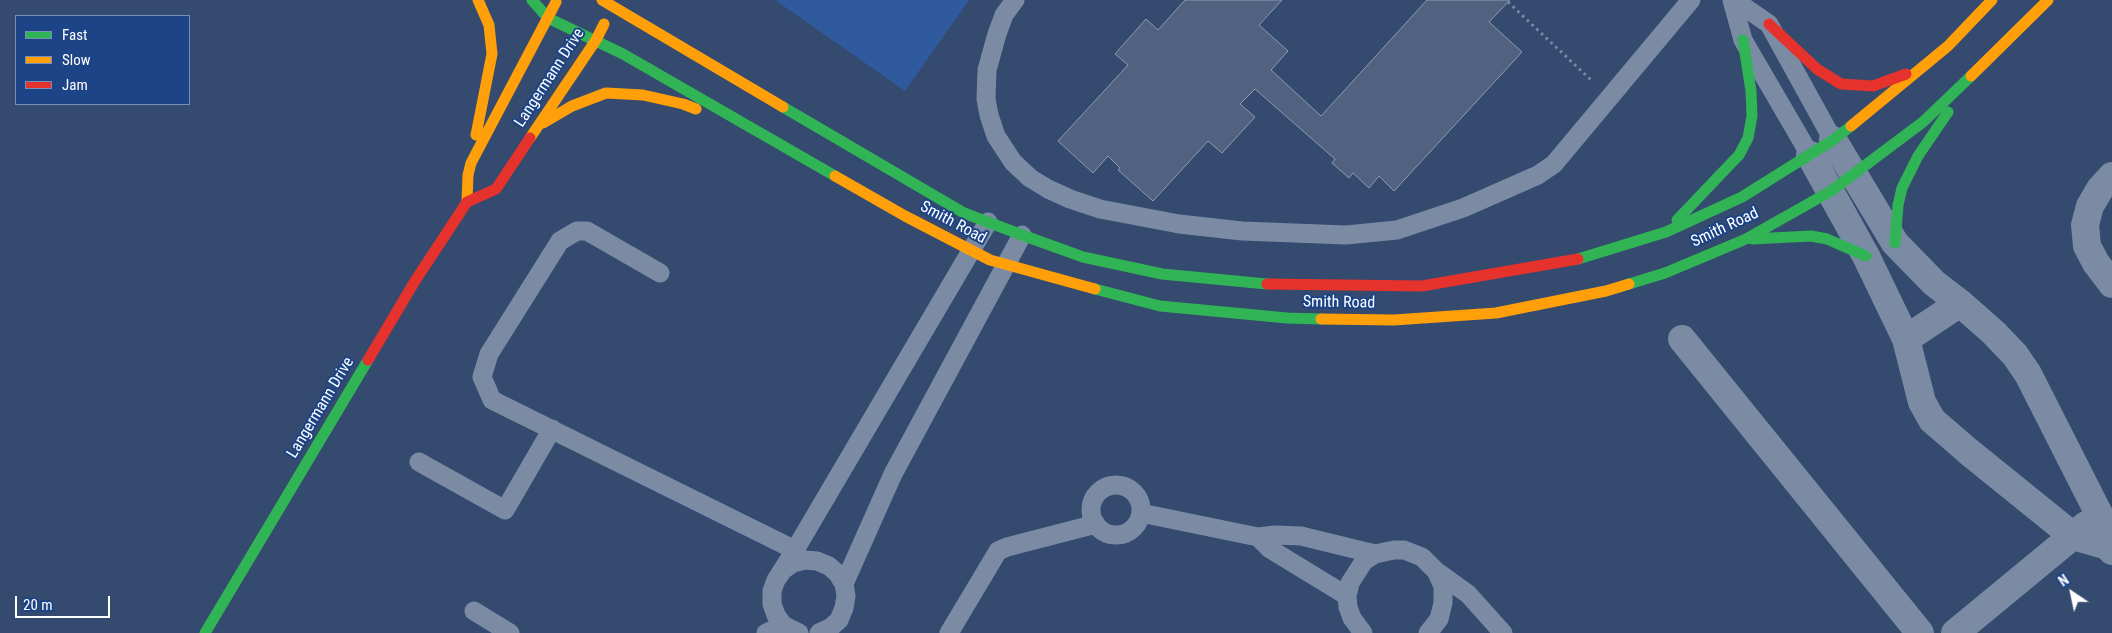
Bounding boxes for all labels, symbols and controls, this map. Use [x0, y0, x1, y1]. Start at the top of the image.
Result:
legend [15, 15, 190, 105]
street label: Langermann Drive [511, 25, 589, 131]
text: Fast [62, 26, 87, 44]
text: Slow [62, 51, 91, 69]
text: Jam [62, 76, 88, 94]
street label: Smith Road [917, 198, 989, 248]
street label: Smith Road [1688, 204, 1762, 252]
street label: Smith Road [1303, 293, 1375, 313]
street label: Langermann Drive [283, 354, 359, 462]
north arrow [2047, 568, 2097, 618]
text: N [2056, 572, 2072, 590]
scale bar [18, 586, 112, 618]
text: 20 m [23, 596, 53, 614]

